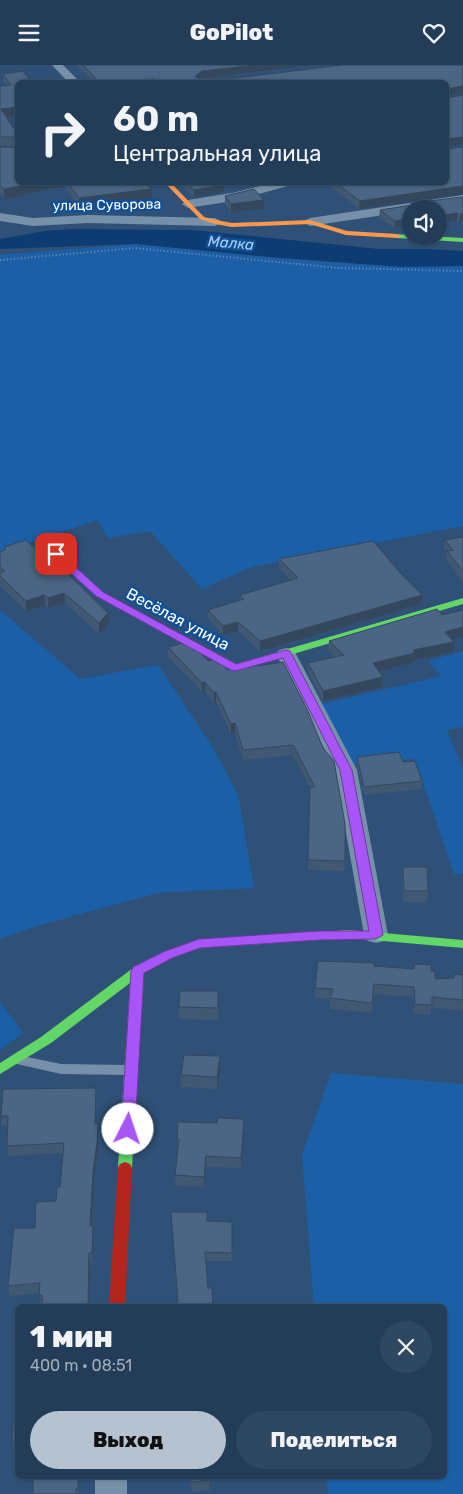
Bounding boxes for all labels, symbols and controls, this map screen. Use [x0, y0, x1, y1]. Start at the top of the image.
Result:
icon: menu [15, 19, 43, 47]
text: GoPilot [190, 19, 273, 46]
icon: heart [420, 19, 448, 47]
text: 60 m [113, 98, 199, 140]
icon: right [30, 100, 95, 165]
text: Центральная улица [113, 140, 321, 167]
street label: улица Суворова [53, 196, 161, 214]
map controls [402, 200, 447, 245]
button: sound [402, 200, 447, 245]
water label: Малка [207, 232, 255, 254]
pin [35, 533, 77, 575]
icon: arrive [42, 540, 70, 568]
street label: Весёлая улица [123, 584, 233, 654]
position arrow [101, 1102, 153, 1154]
text: 1 мин [30, 1319, 113, 1355]
button: close [380, 1321, 432, 1373]
text: 400 m · 08:51 [30, 1356, 132, 1375]
button: Выход [30, 1411, 226, 1469]
button: Поделиться [236, 1411, 432, 1469]

